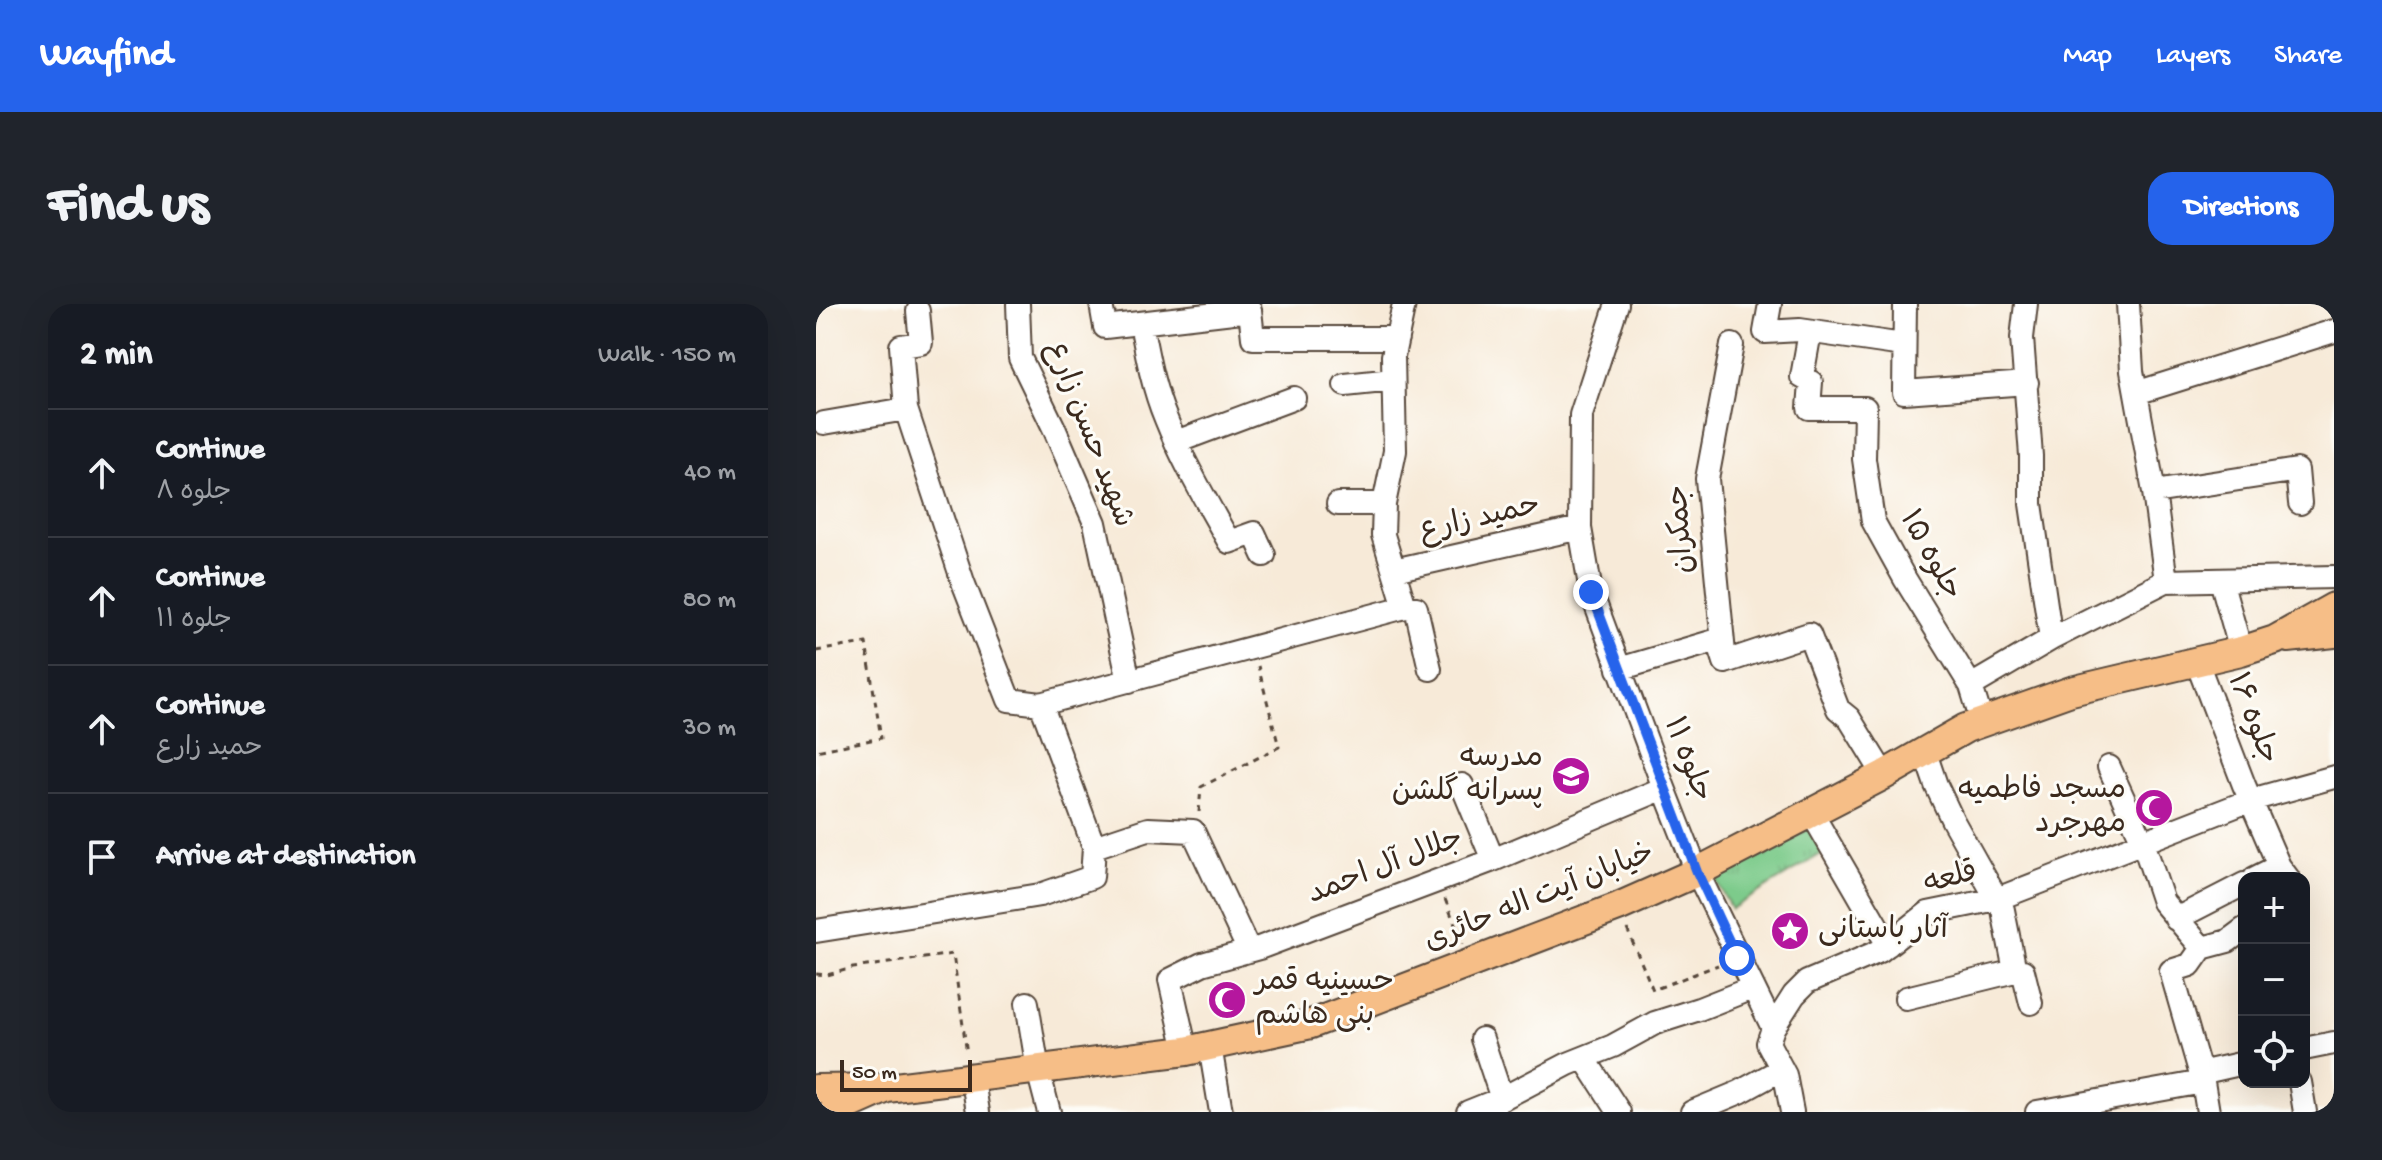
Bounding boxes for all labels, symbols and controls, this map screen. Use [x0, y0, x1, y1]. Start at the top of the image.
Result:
text: Wayfind [40, 34, 172, 78]
text: Map [2063, 40, 2112, 73]
text: Layers [2156, 40, 2230, 73]
text: Share [2274, 40, 2342, 73]
button: Directions [2148, 172, 2334, 245]
text: Find us [48, 175, 208, 241]
text: 2 min [80, 336, 152, 376]
street label: شهید حسن زارع [1036, 337, 1140, 533]
text: Walk · 150 m [598, 341, 736, 372]
text: Continue [156, 434, 265, 469]
icon: ahead [80, 451, 124, 495]
text: 40 m [684, 458, 736, 489]
text: جلوه ۸ [156, 478, 231, 509]
street label: جمکران [1662, 483, 1704, 575]
street label: حمید زارع [1416, 489, 1544, 551]
street label: جلوه ۱۵ [1890, 505, 1968, 607]
text: Continue [156, 562, 265, 597]
route end [1573, 574, 1609, 610]
icon: ahead [80, 579, 124, 623]
text: 80 m [682, 586, 736, 617]
text: جلوه ۱۱ [156, 606, 232, 637]
street label: جلوه ۱۶ [2218, 668, 2284, 770]
text: Continue [156, 690, 265, 725]
icon: ahead [80, 707, 124, 751]
street label: جلوه ۱۱ [1654, 713, 1718, 807]
text: 30 m [683, 714, 736, 745]
text: حمید زارع [156, 734, 263, 765]
place label: مدرسه پسرانه گلشن [1392, 742, 1543, 811]
school or university icon: مدرسه پسرانه گلشن [1550, 755, 1592, 797]
place label: مسجد فاطمیه مهرجرد [1958, 774, 2126, 843]
mosque icon: مسجد فاطمیه مهرجرد [2133, 787, 2175, 829]
street label: جلال آل احمد [1302, 820, 1469, 914]
icon: arrive [80, 835, 124, 879]
street label: خیابان آیت اله حائری [1419, 835, 1660, 961]
text: Arrive at destination [156, 840, 416, 875]
street label: قلعه [1920, 856, 1982, 904]
map controls [2238, 872, 2310, 1088]
button: + [2238, 872, 2310, 944]
place icon: آثار باستانی [1769, 910, 1811, 952]
place label: آثار باستانی [1818, 912, 1949, 949]
route start [1719, 940, 1755, 976]
button: − [2238, 944, 2310, 1016]
place label: حسینیه قمر بنی هاشم [1252, 966, 1394, 1035]
mosque icon: حسینیه قمر بنی هاشم [1206, 979, 1248, 1021]
button: locate [2238, 1016, 2310, 1088]
scale bar [840, 1056, 972, 1092]
text: 50 m [852, 1061, 897, 1087]

